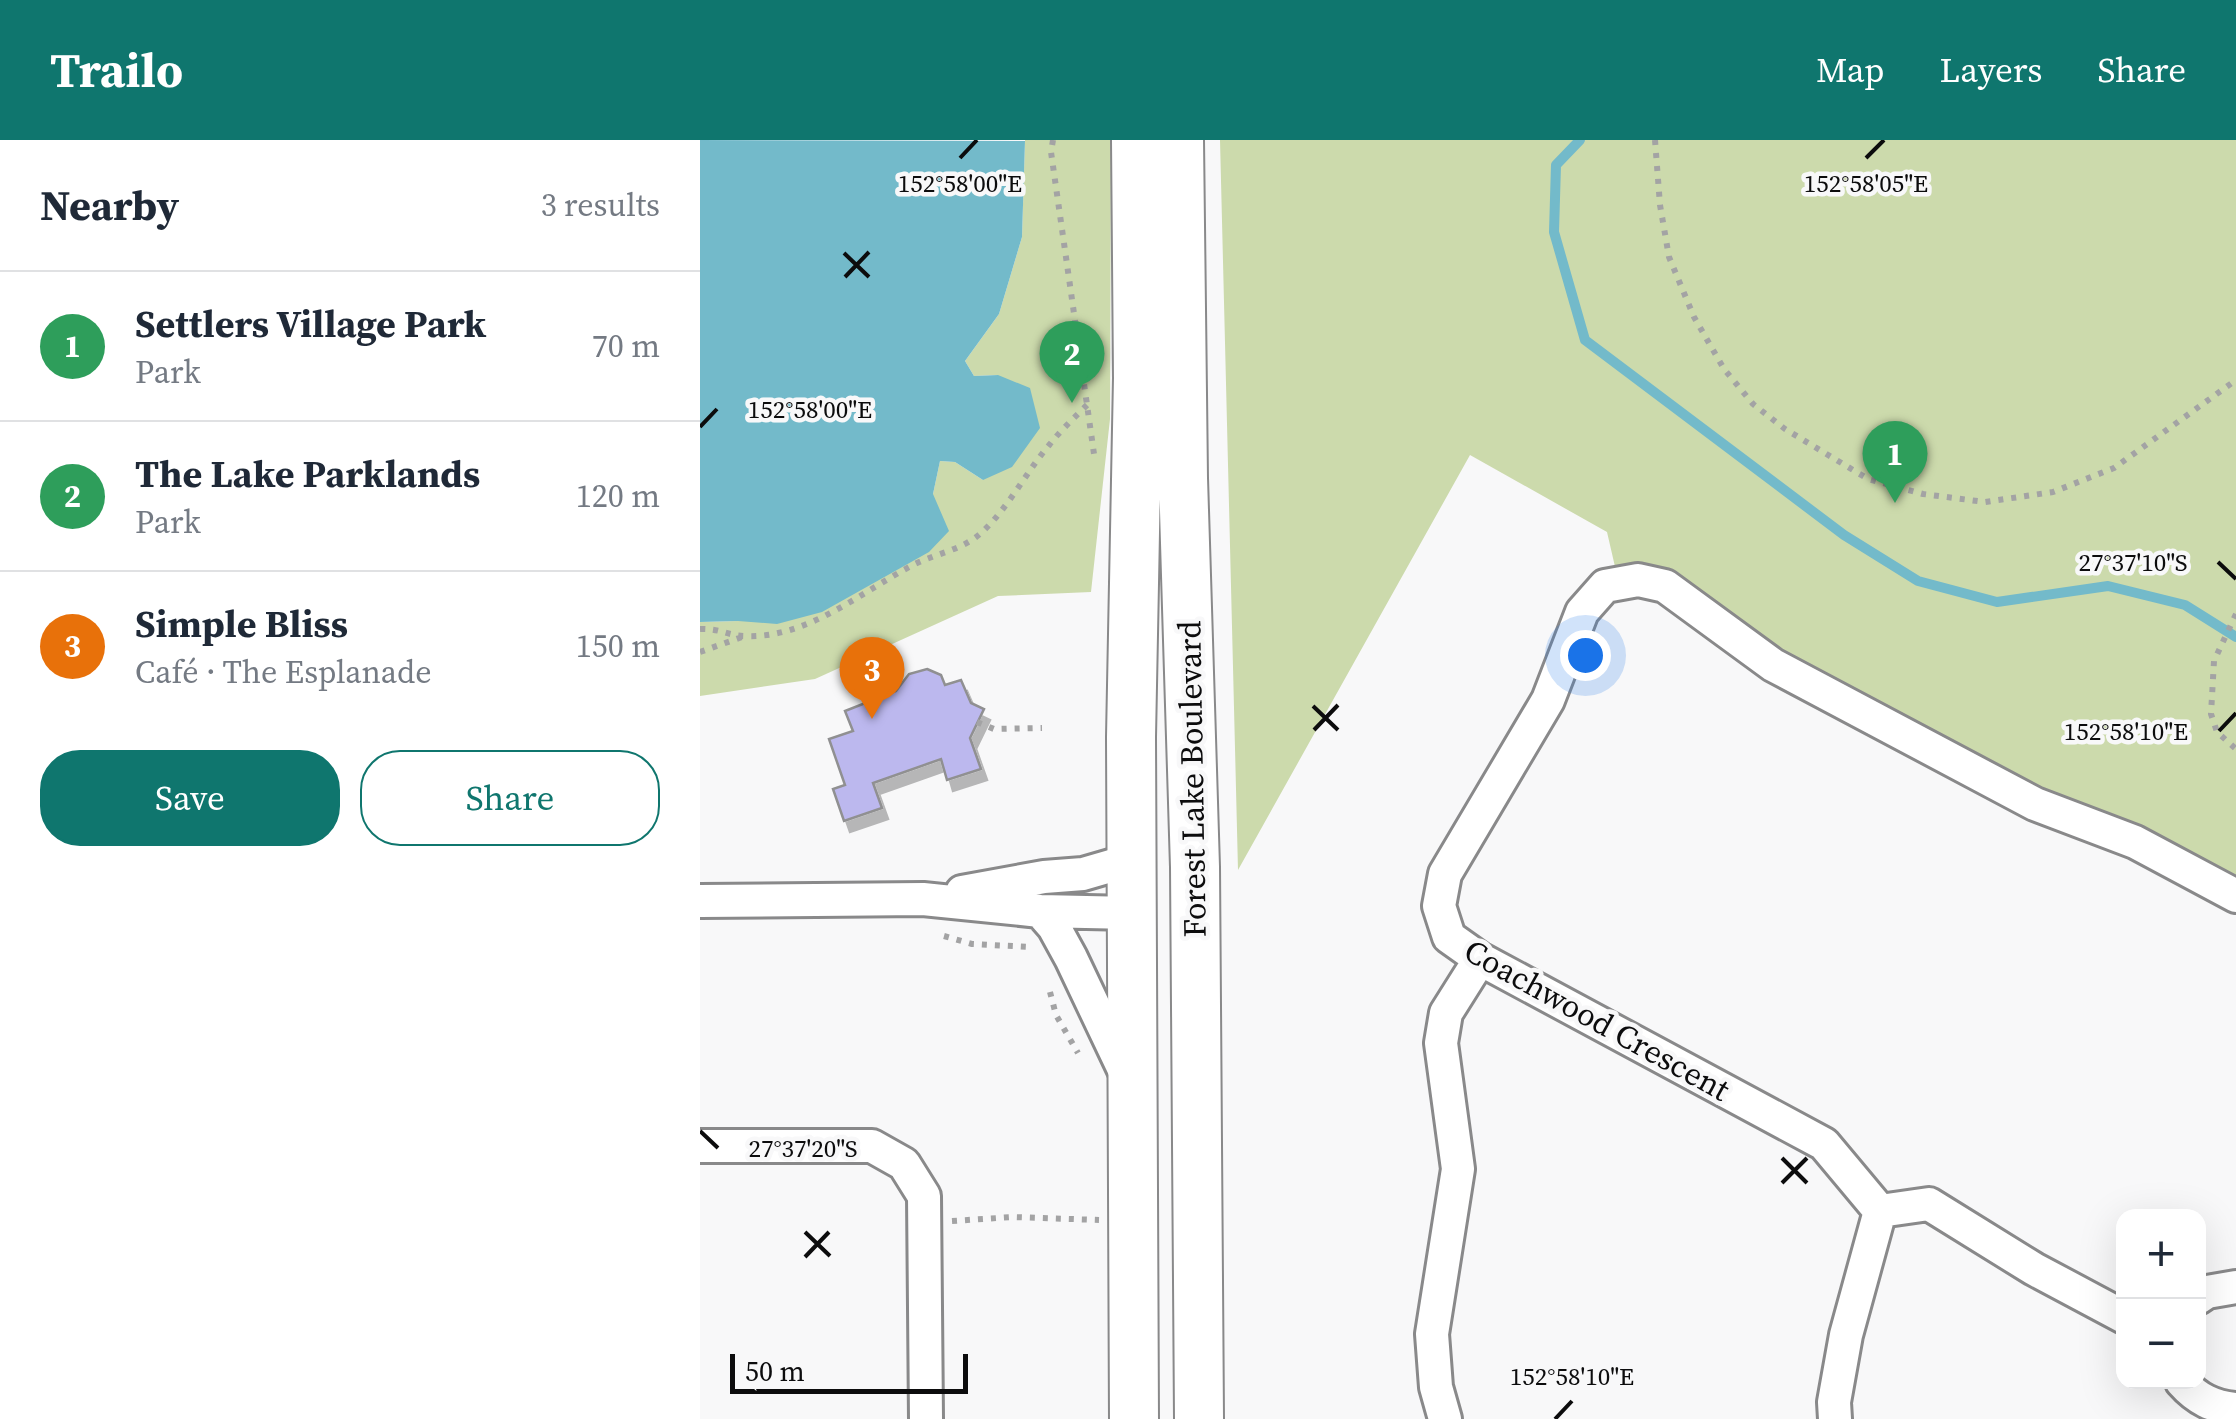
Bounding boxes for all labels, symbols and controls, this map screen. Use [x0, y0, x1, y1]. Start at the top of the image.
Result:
text: Trailo [50, 37, 183, 103]
text: Map [1816, 46, 1884, 94]
text: Layers [1939, 46, 2042, 94]
text: Share [2097, 46, 2186, 94]
text: 152°58'00"E [898, 166, 1022, 200]
text: 152°58'05"E [1804, 166, 1928, 200]
text: Nearby [40, 176, 179, 234]
text: 3 results [541, 183, 660, 227]
text: Settlers Village Park [135, 298, 486, 350]
pin: 2 [1040, 320, 1104, 403]
text: 1 [64, 324, 81, 368]
text: 70 m [592, 324, 660, 368]
text: Park [135, 350, 201, 394]
text: 152°58'00"E [748, 392, 872, 426]
pin: 1 [1862, 420, 1928, 503]
text: The Lake Parklands [135, 448, 480, 500]
text: 2 [64, 474, 81, 518]
text: 120 m [576, 474, 660, 518]
text: Park [135, 500, 201, 544]
text: 27°37'10"S [2078, 545, 2188, 579]
text: Simple Bliss [135, 598, 348, 650]
street label: Forest Lake Boulevard [1167, 620, 1217, 938]
text: 3 [64, 624, 81, 668]
text: 150 m [576, 624, 660, 668]
your location [1560, 630, 1611, 681]
pin: 3 [840, 636, 904, 719]
text: Café · The Esplanade [135, 650, 432, 694]
text: 152°58'10"E [2064, 714, 2188, 748]
button: Save [40, 750, 340, 846]
button: Share [360, 750, 660, 846]
street label: Coachwood Crescent [1456, 929, 1738, 1112]
text: 27°37'20"S [748, 1131, 858, 1165]
map controls [2116, 1209, 2206, 1389]
button: + [2116, 1209, 2206, 1299]
button: − [2116, 1299, 2206, 1389]
scale bar [730, 1349, 968, 1394]
text: 50 m [745, 1352, 805, 1390]
text: 152°58'10"E [1510, 1359, 1634, 1393]

